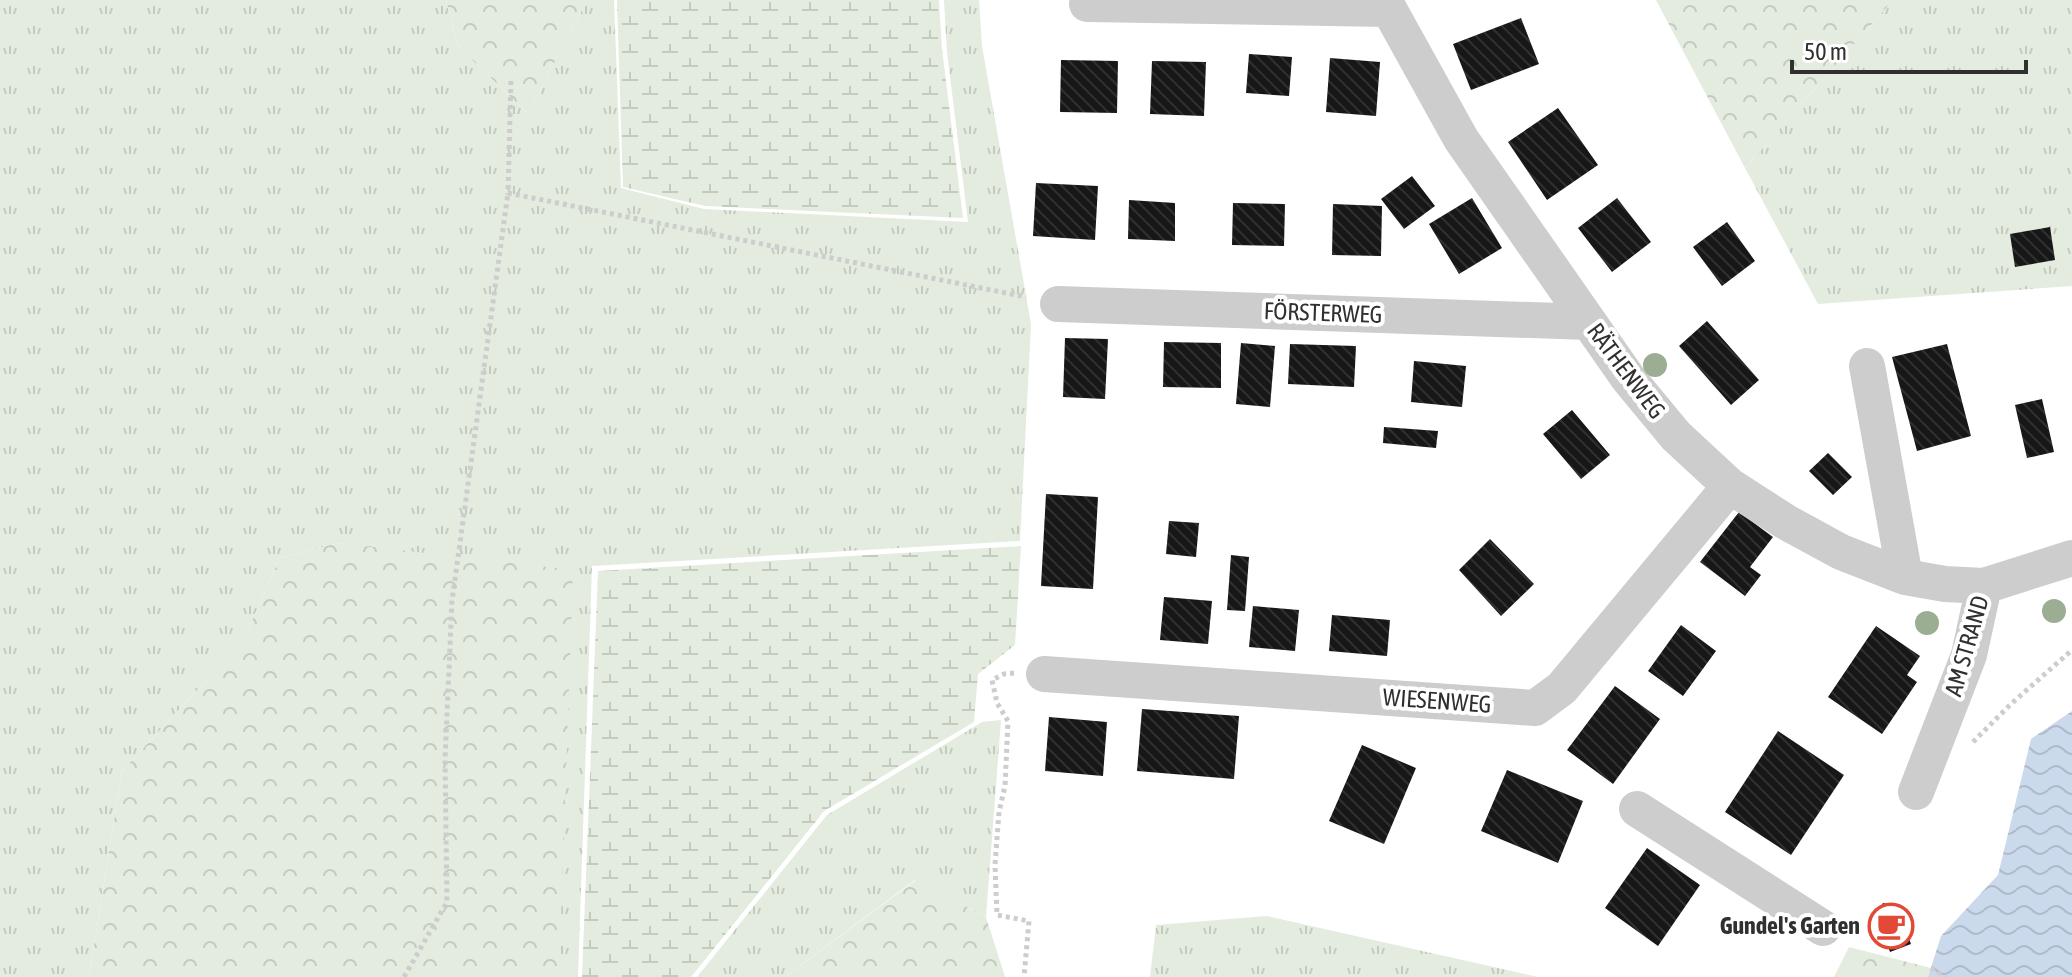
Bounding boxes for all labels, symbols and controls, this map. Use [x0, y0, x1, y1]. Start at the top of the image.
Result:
scale bar [1792, 24, 2026, 74]
text: 50 m [1804, 38, 1847, 65]
street label: FÖRSTERWEG [1263, 297, 1383, 328]
street label: RÄTHENWEG [1582, 318, 1671, 424]
street label: AM STRAND [1939, 593, 1994, 699]
street label: WIESENWEG [1382, 683, 1492, 718]
cafe icon: Gundel's Garten [1867, 902, 1915, 950]
place label: Gundel's Garten [1720, 912, 1860, 939]

